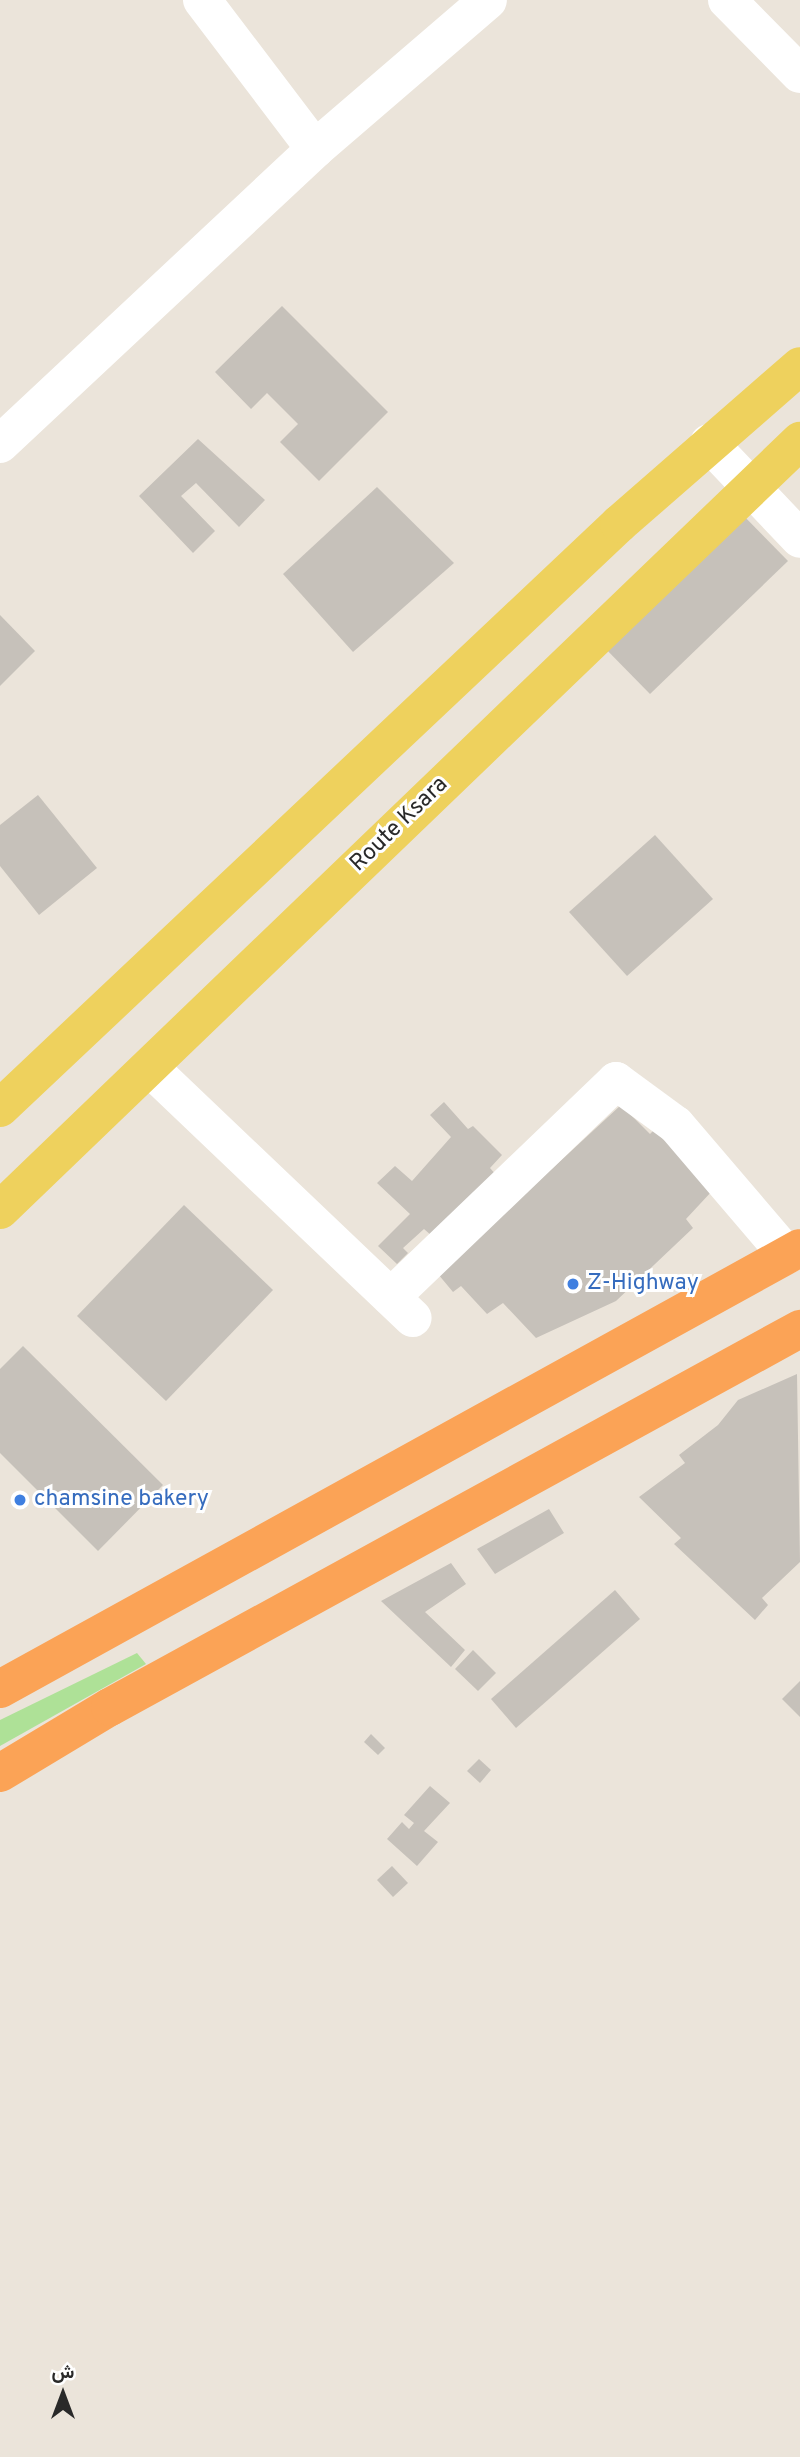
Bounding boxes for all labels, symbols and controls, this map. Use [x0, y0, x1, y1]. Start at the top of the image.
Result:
street label: Route Ksara [345, 772, 455, 878]
place label: Z-Highway [587, 1270, 699, 1298]
marker: Z-Highway [565, 1276, 581, 1292]
place label: chamsine bakery [34, 1486, 209, 1514]
marker: chamsine bakery [12, 1492, 28, 1508]
north arrow [28, 2359, 98, 2429]
text: ش [52, 2361, 74, 2385]

